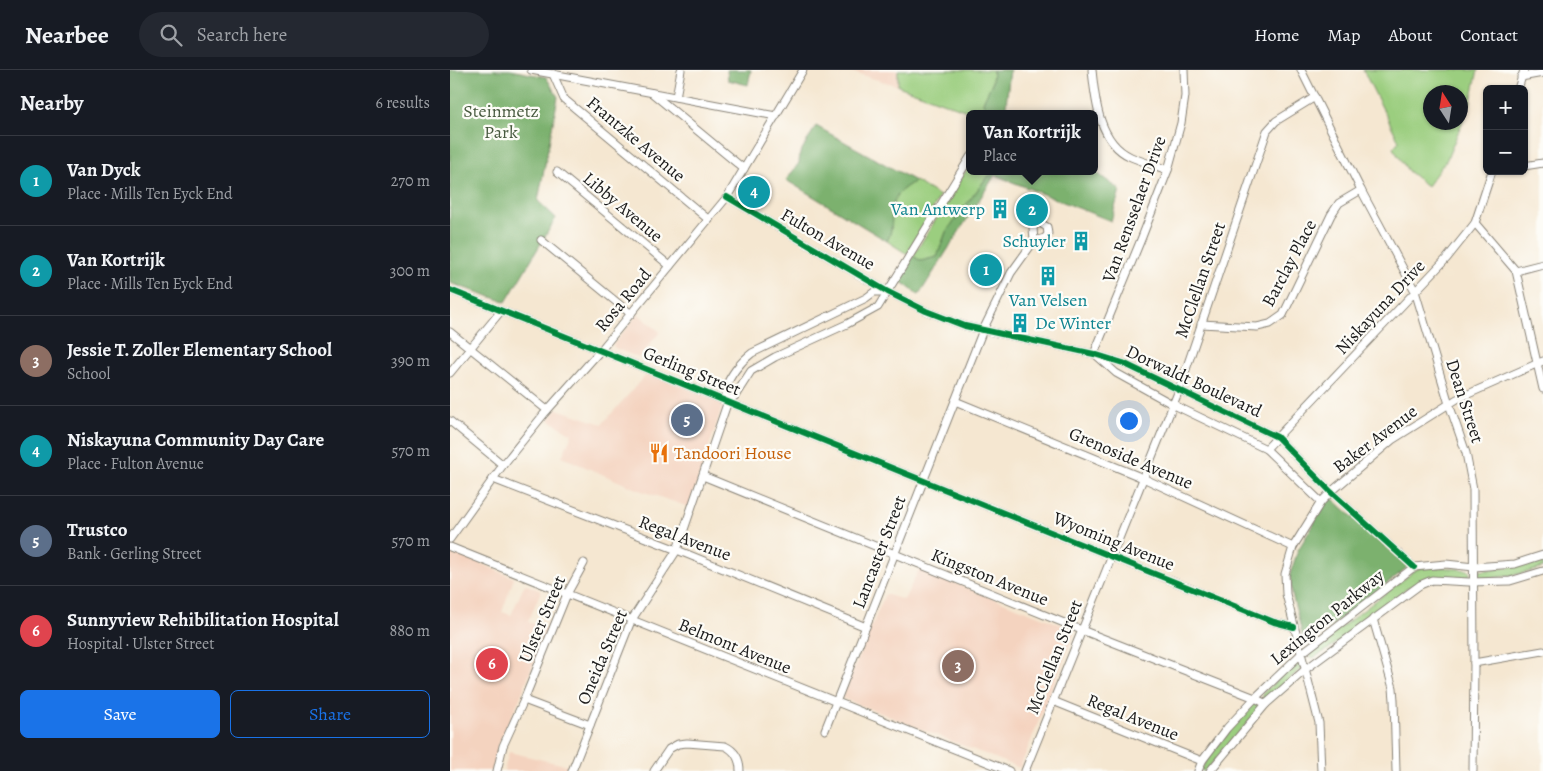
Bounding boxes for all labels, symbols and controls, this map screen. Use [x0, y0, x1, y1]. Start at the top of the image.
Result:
search box [139, 12, 489, 57]
text: Nearbee [25, 19, 109, 51]
icon: search [157, 21, 185, 49]
text: Search here [197, 22, 287, 48]
text: Home [1254, 23, 1299, 47]
text: Map [1327, 23, 1360, 47]
text: About [1388, 23, 1432, 47]
text: Contact [1460, 23, 1518, 47]
north arrow [1423, 85, 1468, 130]
map controls [1483, 85, 1528, 175]
button: + [1483, 85, 1528, 130]
text: Nearby [20, 89, 83, 117]
street label: Frantzke Avenue [582, 91, 690, 187]
text: 6 results [376, 92, 430, 114]
park label: Steinmetz Park [463, 99, 539, 144]
popup [966, 110, 1098, 175]
text: Van Kortrijk [983, 119, 1081, 145]
button: − [1483, 130, 1528, 175]
street label: Van Rensselaer Drive [1096, 133, 1172, 286]
text: Place [983, 145, 1017, 167]
text: Van Dyck [67, 157, 141, 183]
street label: Libby Avenue [578, 167, 668, 247]
text: 1 [33, 170, 39, 192]
text: 270 m [391, 170, 430, 192]
pin: 4 [738, 173, 770, 211]
text: Place · Mills Ten Eyck End [67, 183, 233, 205]
pin: 2 [1016, 191, 1048, 229]
place label: Van Antwerp [890, 197, 985, 221]
building icon: Van Antwerp [989, 198, 1011, 220]
street label: Fulton Avenue [776, 202, 880, 276]
street label: Barclay Place [1256, 215, 1322, 311]
street label: McClellan Street [1169, 219, 1231, 341]
place label: Schuyler [1002, 229, 1066, 253]
building icon: Schuyler [1070, 230, 1092, 252]
text: Van Kortrijk [67, 247, 165, 273]
pin: 1 [970, 251, 1002, 289]
street label: Niskayuna Drive [1330, 254, 1430, 360]
text: 2 [32, 260, 40, 282]
text: 300 m [390, 260, 430, 282]
street label: Rosa Road [589, 263, 657, 337]
building icon: Van Velsen [1037, 265, 1059, 287]
text: Place · Mills Ten Eyck End [67, 273, 233, 295]
place label: Van Velsen [1008, 288, 1087, 312]
place label: De Winter [1035, 311, 1111, 335]
building icon: De Winter [1009, 312, 1031, 334]
text: Jessie T. Zoller Elementary School [67, 337, 332, 363]
street label: Dorwaldt Boulevard [1122, 339, 1266, 423]
street label: Gerling Street [640, 341, 744, 401]
text: 3 [33, 350, 39, 372]
text: 390 m [391, 350, 430, 372]
street label: Dean Street [1440, 356, 1490, 446]
text: School [67, 363, 110, 385]
street label: Baker Avenue [1328, 399, 1422, 479]
pin: 5 [671, 401, 703, 439]
your location [1116, 408, 1142, 434]
street label: Grenoside Avenue [1065, 421, 1197, 495]
text: Niskayuna Community Day Care [67, 427, 324, 453]
text: 4 [32, 440, 40, 462]
text: 570 m [391, 440, 430, 462]
place label: Tandoori House [674, 441, 792, 465]
restaurant icon: Tandoori House [648, 442, 670, 464]
text: Place · Fulton Avenue [67, 453, 204, 475]
street label: Lancaster Street [846, 492, 912, 612]
street label: Wyoming Avenue [1049, 505, 1178, 576]
street label: Regal Avenue [635, 509, 735, 567]
text: Trustco [67, 517, 128, 543]
text: 5 [33, 530, 39, 552]
text: 570 m [391, 530, 430, 552]
text: Bank · Gerling Street [67, 543, 202, 565]
street label: Kingston Avenue [928, 543, 1052, 611]
street label: Lexington Parkway [1265, 563, 1390, 670]
street label: Ulster Street [513, 572, 571, 666]
street label: McClellan Street [1020, 596, 1088, 718]
street label: Oneida Street [571, 606, 633, 708]
text: Sunnyview Rehibilitation Hospital [67, 607, 339, 633]
street label: Belmont Avenue [675, 612, 795, 680]
text: 6 [32, 620, 40, 642]
text: 880 m [389, 620, 430, 642]
text: Hospital · Ulster Street [67, 633, 215, 655]
pin: 6 [476, 645, 508, 683]
pin: 3 [942, 647, 974, 685]
street label: Regal Avenue [1084, 688, 1182, 746]
button: Save [20, 690, 220, 738]
button: Share [230, 690, 430, 738]

